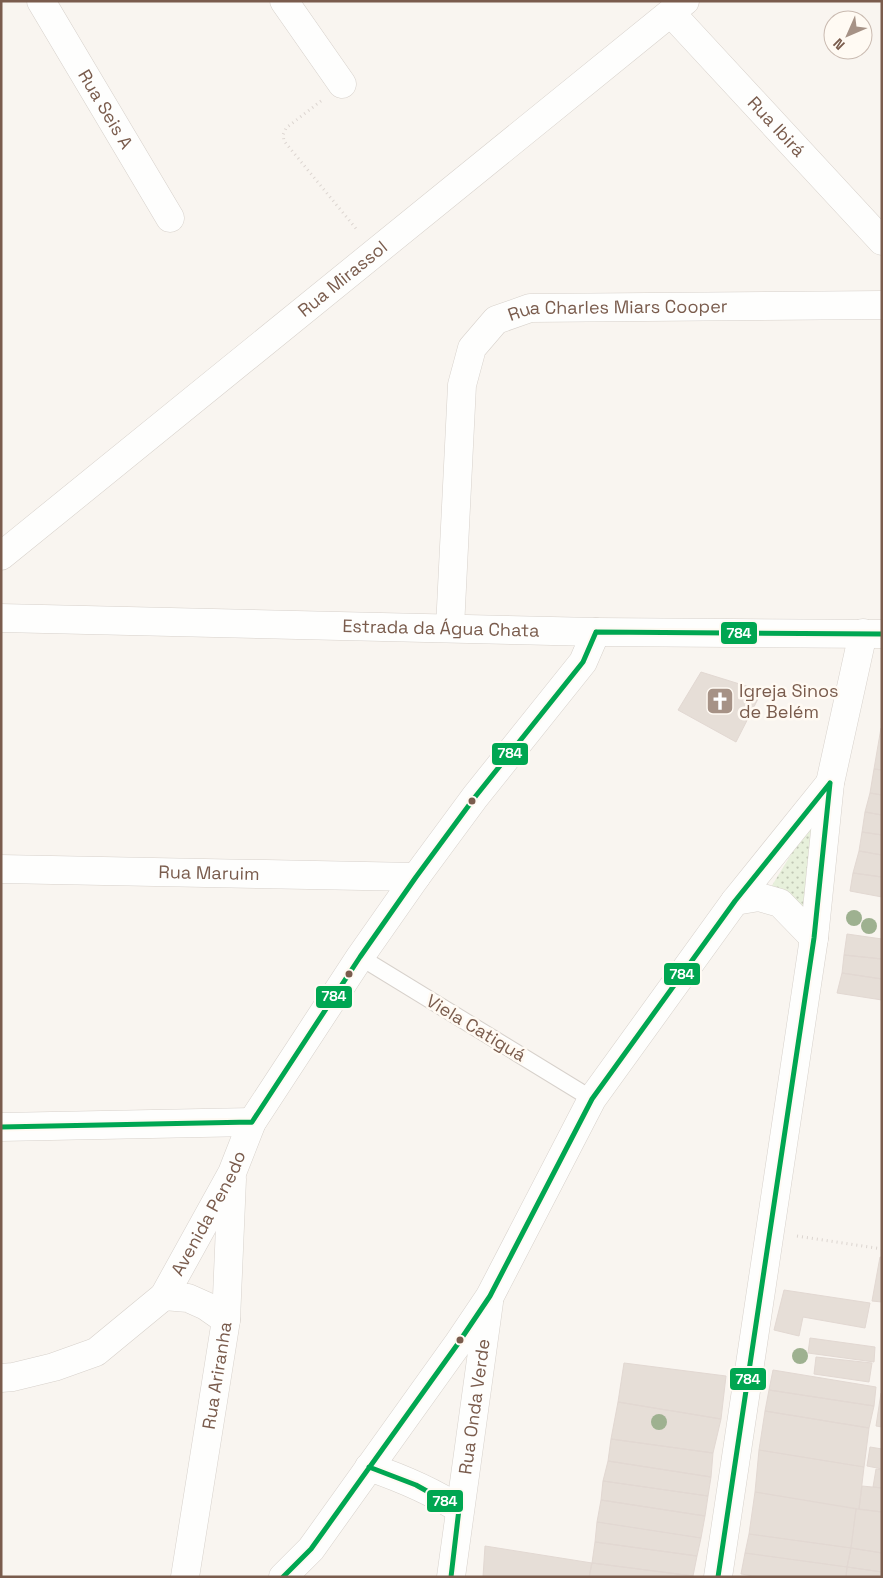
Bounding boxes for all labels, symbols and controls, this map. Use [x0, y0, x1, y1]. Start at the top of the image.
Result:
north arrow [823, 10, 873, 60]
text: N [829, 35, 848, 54]
street label: Rua Seis A [73, 65, 138, 153]
street label: Rua Ibirá [743, 91, 810, 162]
street label: Rua Mirassol [293, 235, 392, 322]
street label: Rua Charles Miars Cooper [505, 294, 728, 326]
street label: Estrada da Água Chata [342, 614, 540, 642]
line badge: 784 [720, 621, 758, 645]
text: 784 [726, 624, 752, 642]
place label: Igreja Sinos de Belém [739, 679, 839, 723]
church icon: Igreja Sinos de Belém [705, 686, 735, 716]
line badge: 784 [491, 742, 529, 766]
text: 784 [497, 744, 523, 762]
unlabelled marker [467, 796, 477, 806]
street label: Rua Maruim [158, 860, 260, 885]
line badge: 784 [663, 962, 701, 986]
text: 784 [669, 965, 695, 983]
unlabelled marker [344, 969, 354, 979]
line badge: 784 [315, 985, 353, 1009]
text: 784 [321, 987, 347, 1005]
street label: Viela Catiguá [422, 989, 530, 1066]
street label: Avenida Penedo [165, 1147, 251, 1280]
street label: Rua Ariranha [197, 1320, 237, 1431]
unlabelled marker [455, 1335, 465, 1345]
street label: Rua Onda Verde [453, 1337, 495, 1476]
line badge: 784 [729, 1367, 767, 1391]
text: 784 [735, 1370, 761, 1388]
line badge: 784 [426, 1489, 464, 1513]
text: 784 [432, 1492, 458, 1510]

